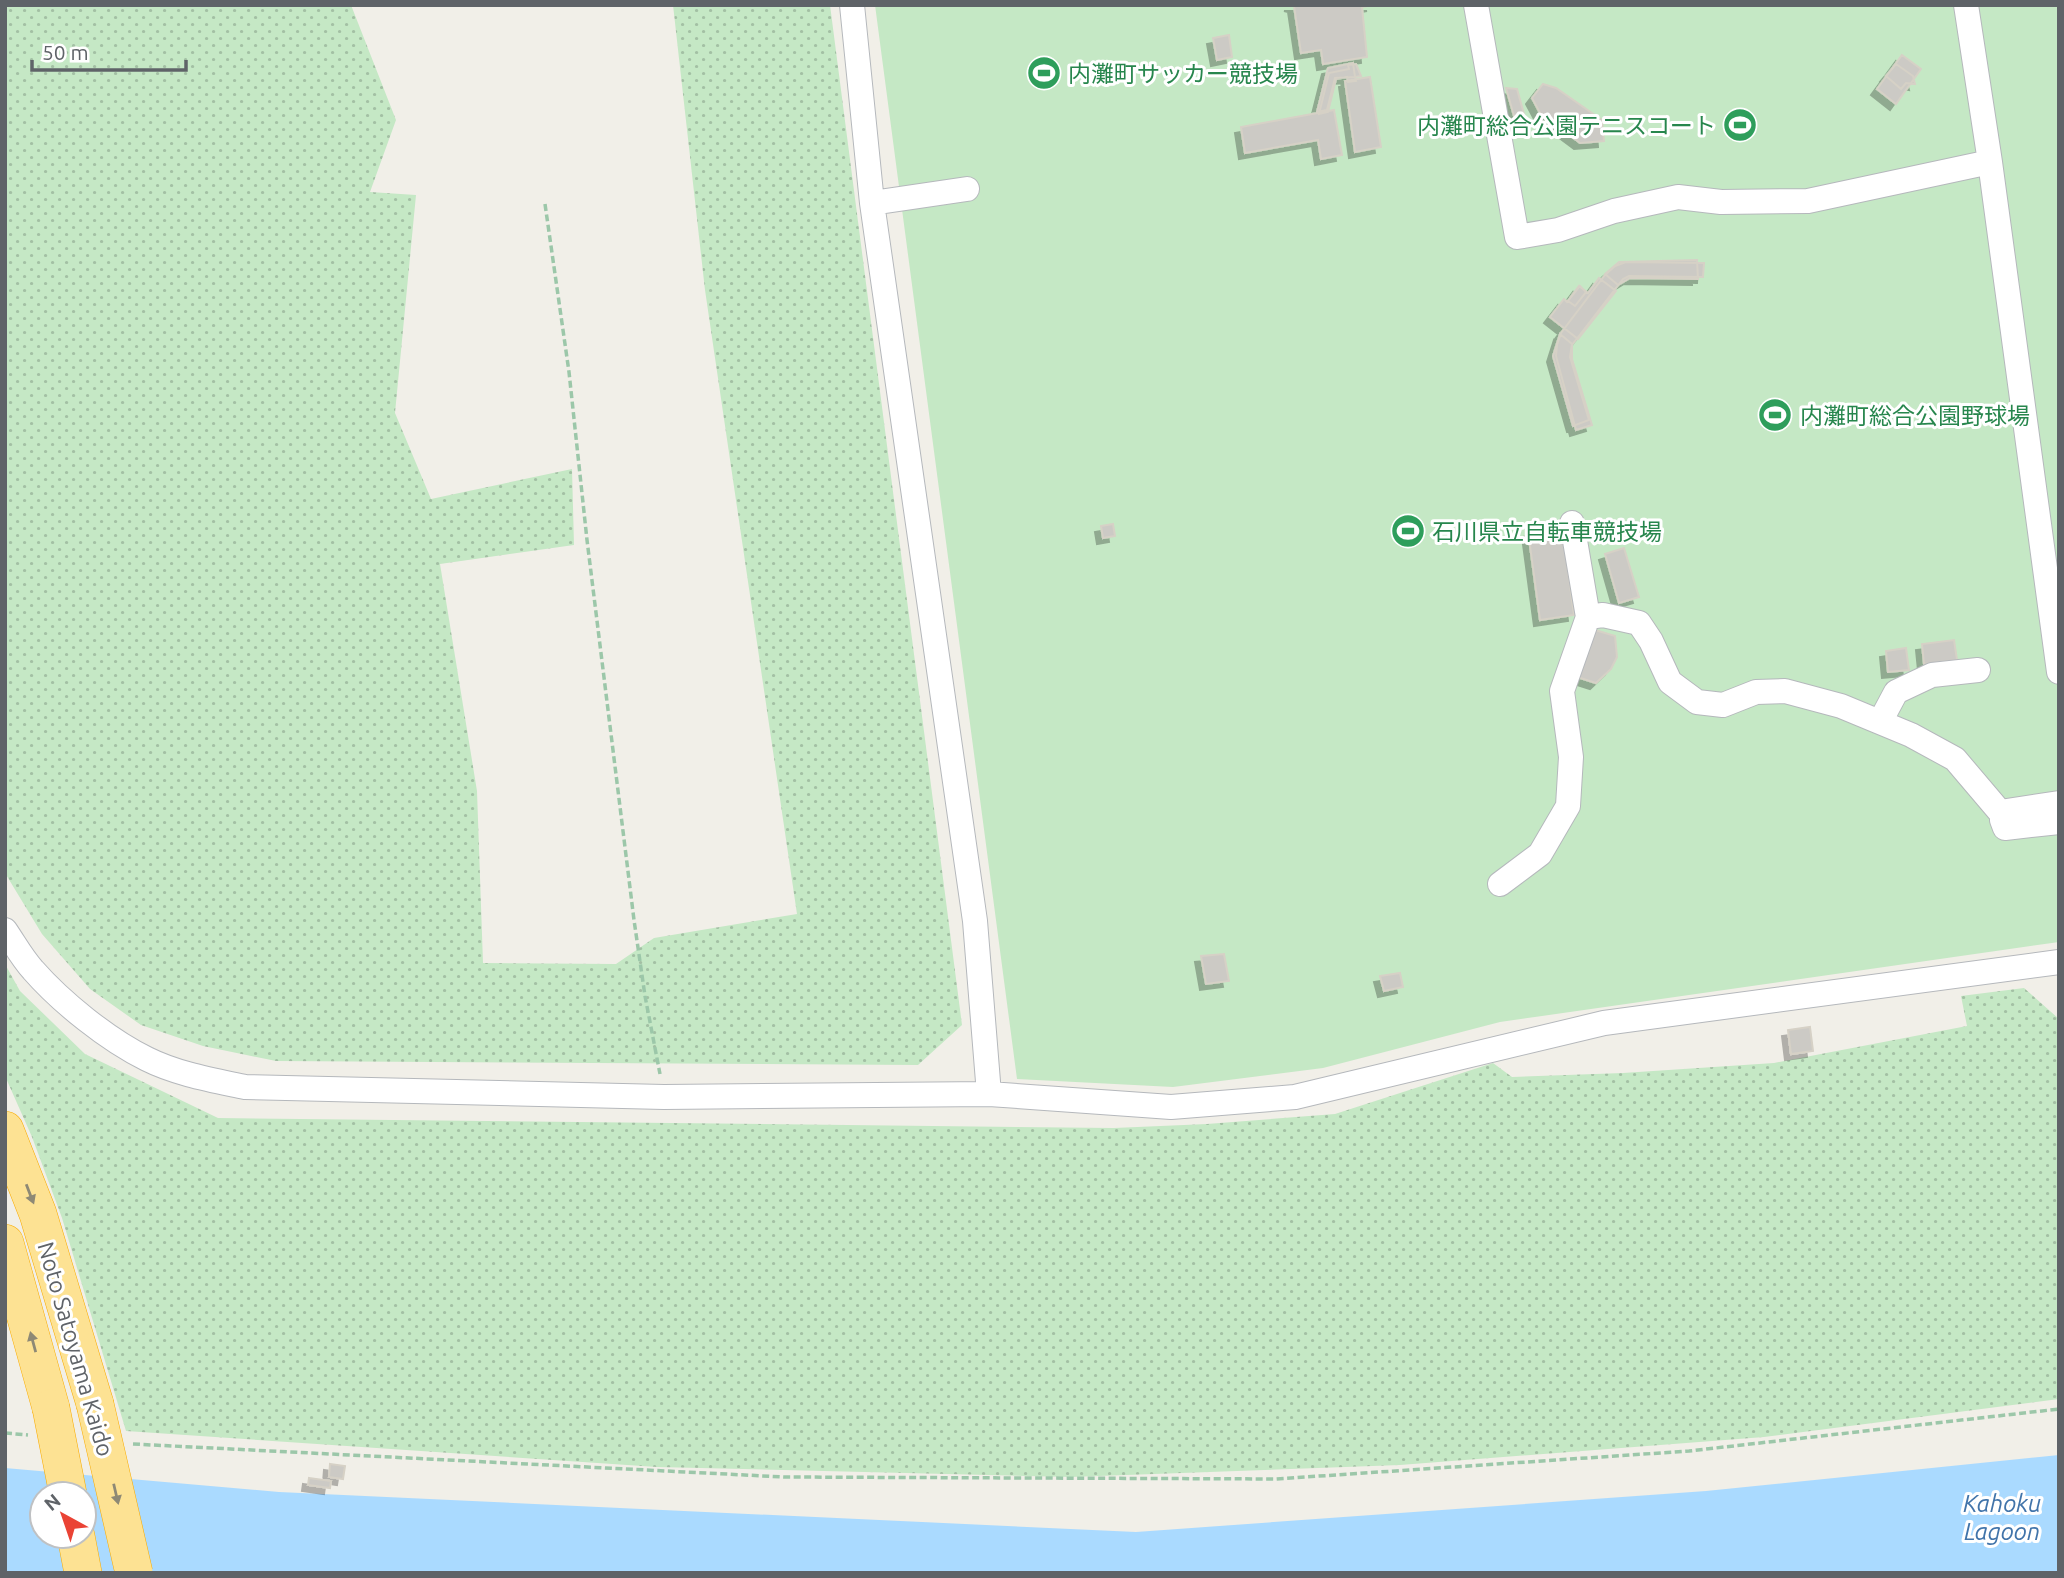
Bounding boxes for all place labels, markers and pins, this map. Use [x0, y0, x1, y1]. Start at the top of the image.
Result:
sports icon: 内灘町サッカー競技場 [1025, 54, 1063, 92]
place label: 内灘町サッカー競技場 [1068, 61, 1298, 86]
sports icon: 内灘町総合公園テニスコート [1721, 106, 1759, 144]
place label: 内灘町総合公園テニスコート [1417, 113, 1716, 138]
sports icon: 内灘町総合公園野球場 [1756, 396, 1794, 434]
place label: 内灘町総合公園野球場 [1800, 403, 2030, 428]
sports icon: 石川県立自転車競技場 [1389, 512, 1427, 550]
place label: 石川県立自転車競技場 [1432, 519, 1662, 544]

